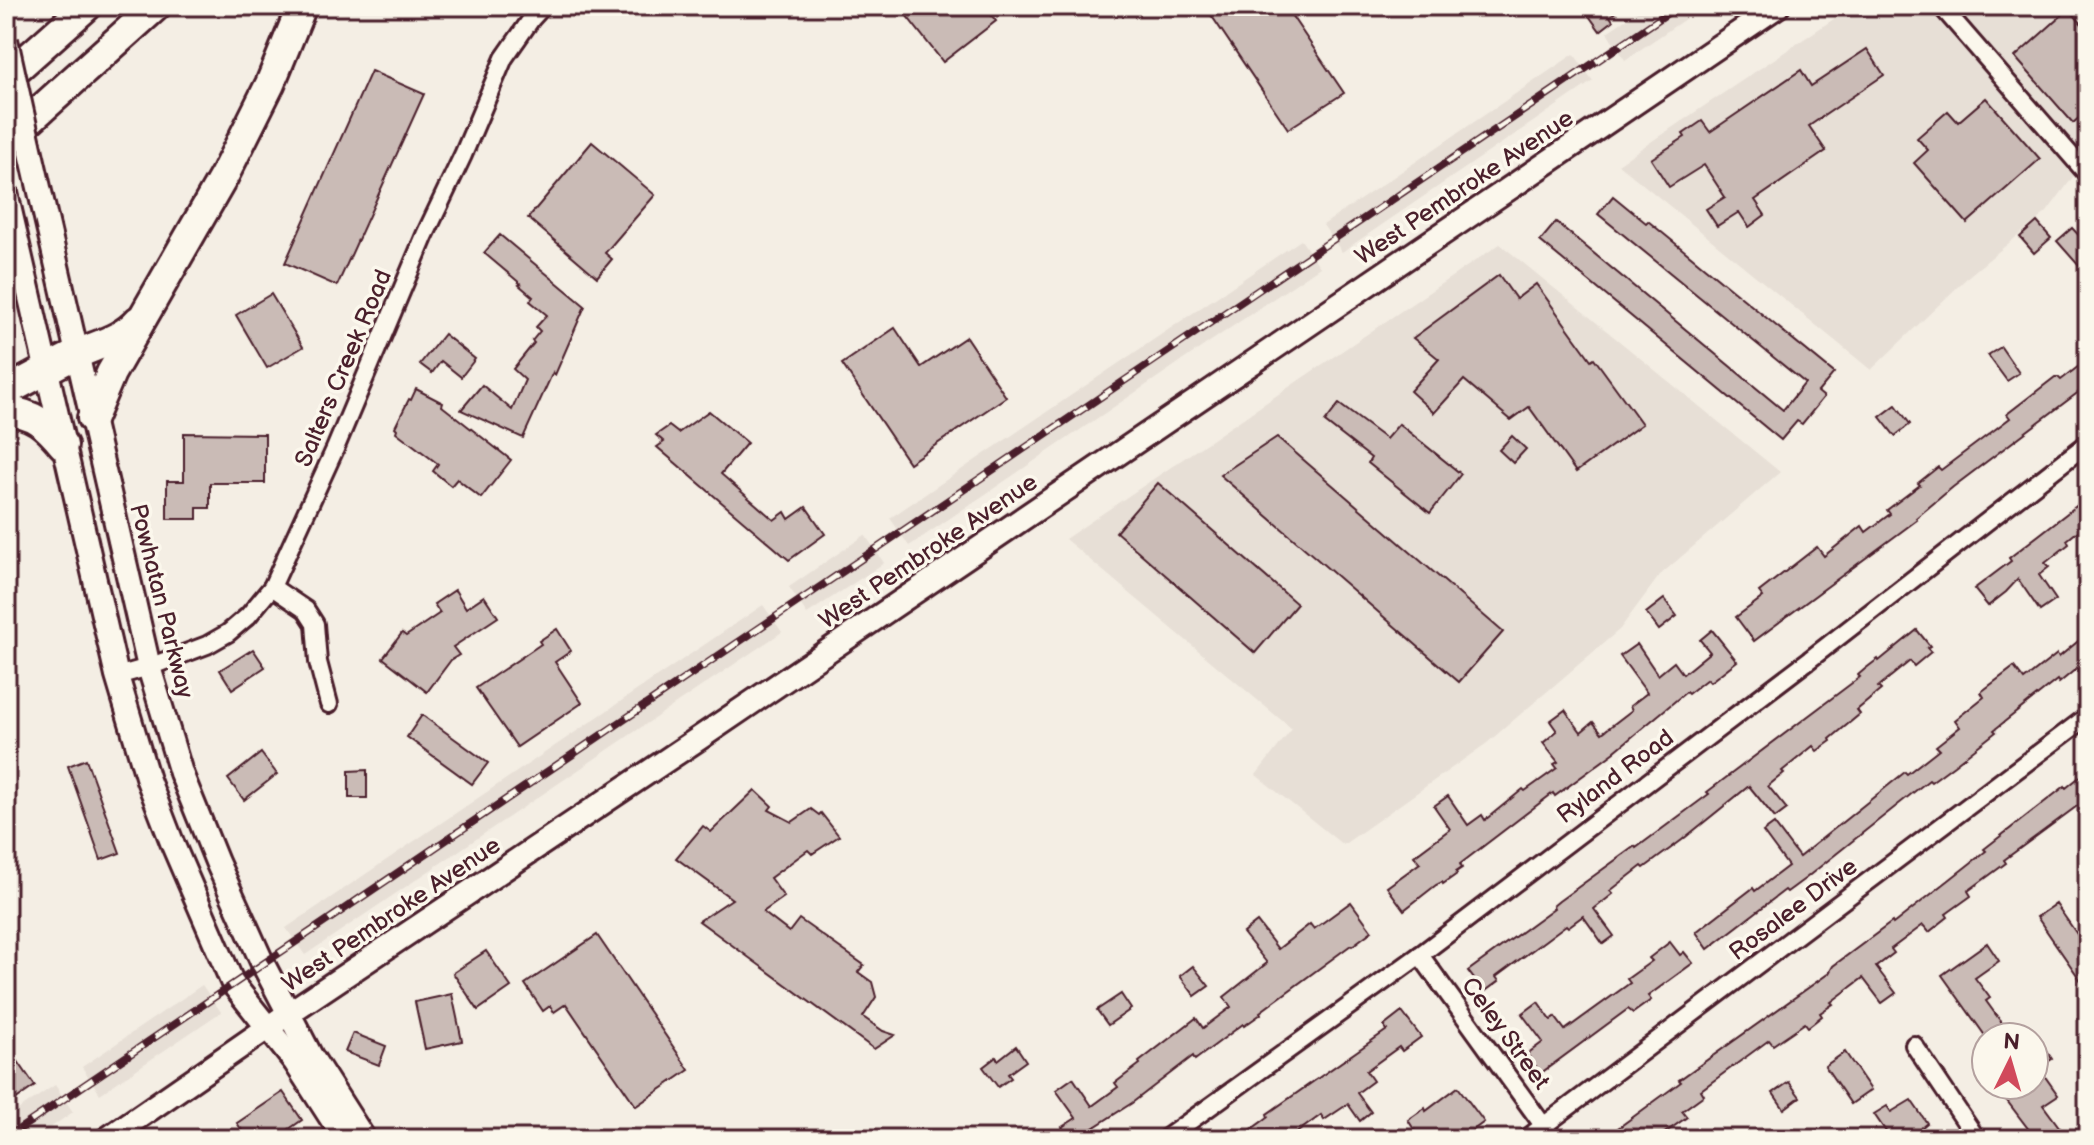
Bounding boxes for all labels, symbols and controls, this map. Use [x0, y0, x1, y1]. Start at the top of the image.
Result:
street label: West Pembroke Avenue [1350, 104, 1579, 271]
street label: Salters Creek Road [289, 265, 398, 471]
street label: West Pembroke Avenue [814, 468, 1043, 635]
street label: Powhatan Parkway [123, 501, 200, 701]
street label: Ryland Road [1551, 723, 1679, 830]
street label: West Pembroke Avenue [277, 831, 506, 998]
street label: Rosalee Drive [1724, 852, 1863, 967]
street label: Celey Street [1455, 972, 1556, 1096]
north arrow [1970, 1021, 2050, 1101]
text: N [2002, 1028, 2021, 1057]

